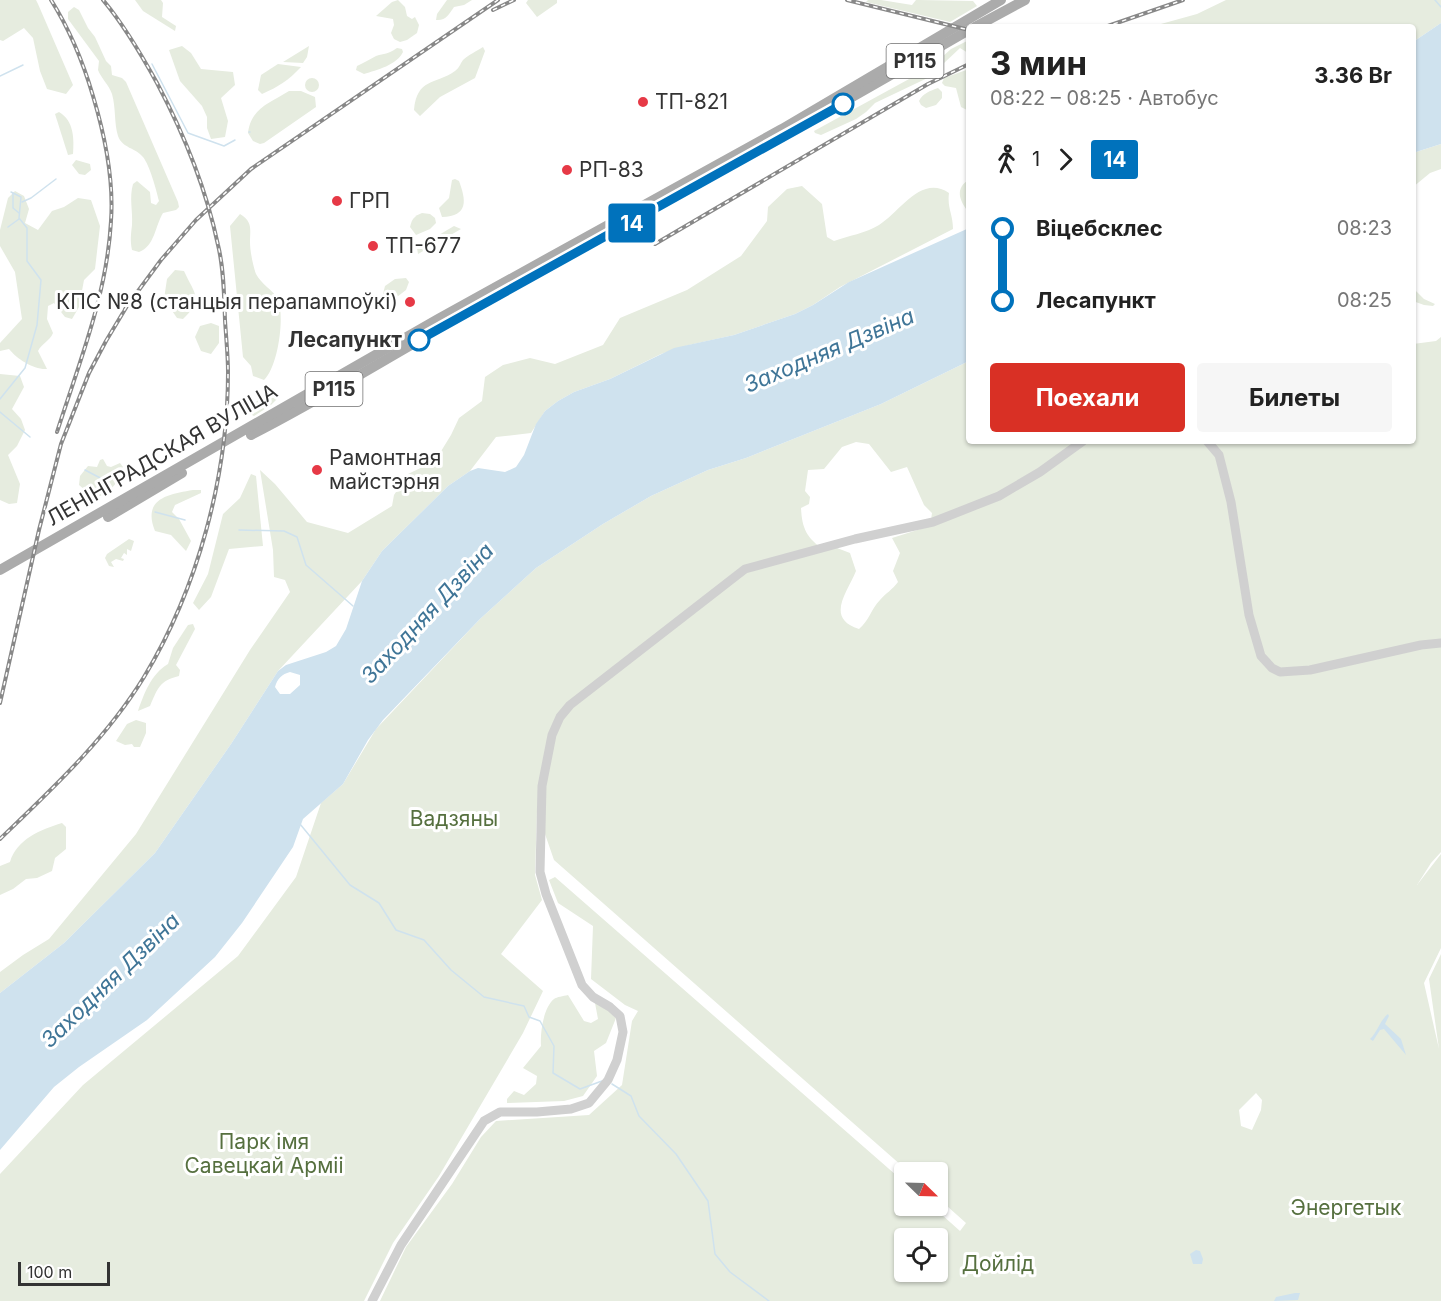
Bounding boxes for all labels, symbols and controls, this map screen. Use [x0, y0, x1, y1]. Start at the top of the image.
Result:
text: 3 мин [990, 43, 1087, 83]
road number: Р115 [886, 44, 944, 78]
text: 3.36 Br [1314, 62, 1392, 88]
text: 08:22 – 08:25 · Автобус [990, 86, 1219, 110]
place label: ТП-821 [655, 89, 728, 114]
unlabelled marker [832, 93, 854, 115]
marker: ТП-821 [636, 95, 650, 109]
icon: walk [990, 143, 1023, 176]
icon: forward [1049, 143, 1082, 176]
text: 1 [1032, 147, 1040, 171]
text: 14 [1103, 147, 1126, 172]
place label: РП-83 [579, 157, 644, 182]
marker: РП-83 [560, 163, 574, 177]
place label: ГРП [349, 188, 390, 213]
marker: ГРП [330, 194, 344, 208]
line badge: 14 [605, 204, 659, 242]
text: 14 [620, 211, 644, 236]
text: Віцебсклес [1036, 215, 1163, 241]
text: 08:23 [1337, 216, 1392, 240]
place label: ТП-677 [385, 233, 461, 258]
marker: ТП-677 [366, 239, 380, 253]
text: Лесапункт [1036, 287, 1156, 313]
text: 08:25 [1337, 288, 1392, 312]
place label: КПС №8 (станцыя перапампоўкі) [56, 289, 398, 314]
marker: КПС №8 (станцыя перапампоўкі) [403, 295, 417, 309]
water label: Заходняя Дзвіна [740, 302, 918, 398]
place label: Лесапункт [288, 327, 402, 352]
marker: Лесапункт [408, 329, 430, 351]
button: Поехали [990, 363, 1185, 432]
button: Билеты [1197, 363, 1392, 432]
road number: Р115 [306, 372, 362, 406]
street label: ЛЕНІНГРАДСКАЯ ВУЛІЦА [42, 378, 282, 531]
place label: Рамонтная майстэрня [329, 445, 441, 494]
marker: Рамонтная майстэрня [310, 463, 324, 477]
water label: Заходняя Дзвіна [355, 537, 499, 689]
park label: Вадзяны [410, 806, 498, 831]
water label: Заходняя Дзвіна [35, 907, 185, 1053]
park label: Парк імя Савецкай Арміі [185, 1129, 343, 1178]
north arrow [894, 1162, 948, 1216]
map controls [894, 1162, 948, 1282]
park label: Энергетык [1291, 1195, 1402, 1220]
button: locate [894, 1228, 948, 1282]
park label: Дойлід [962, 1251, 1034, 1276]
scale bar [18, 1259, 110, 1286]
text: 100 m [27, 1262, 72, 1282]

